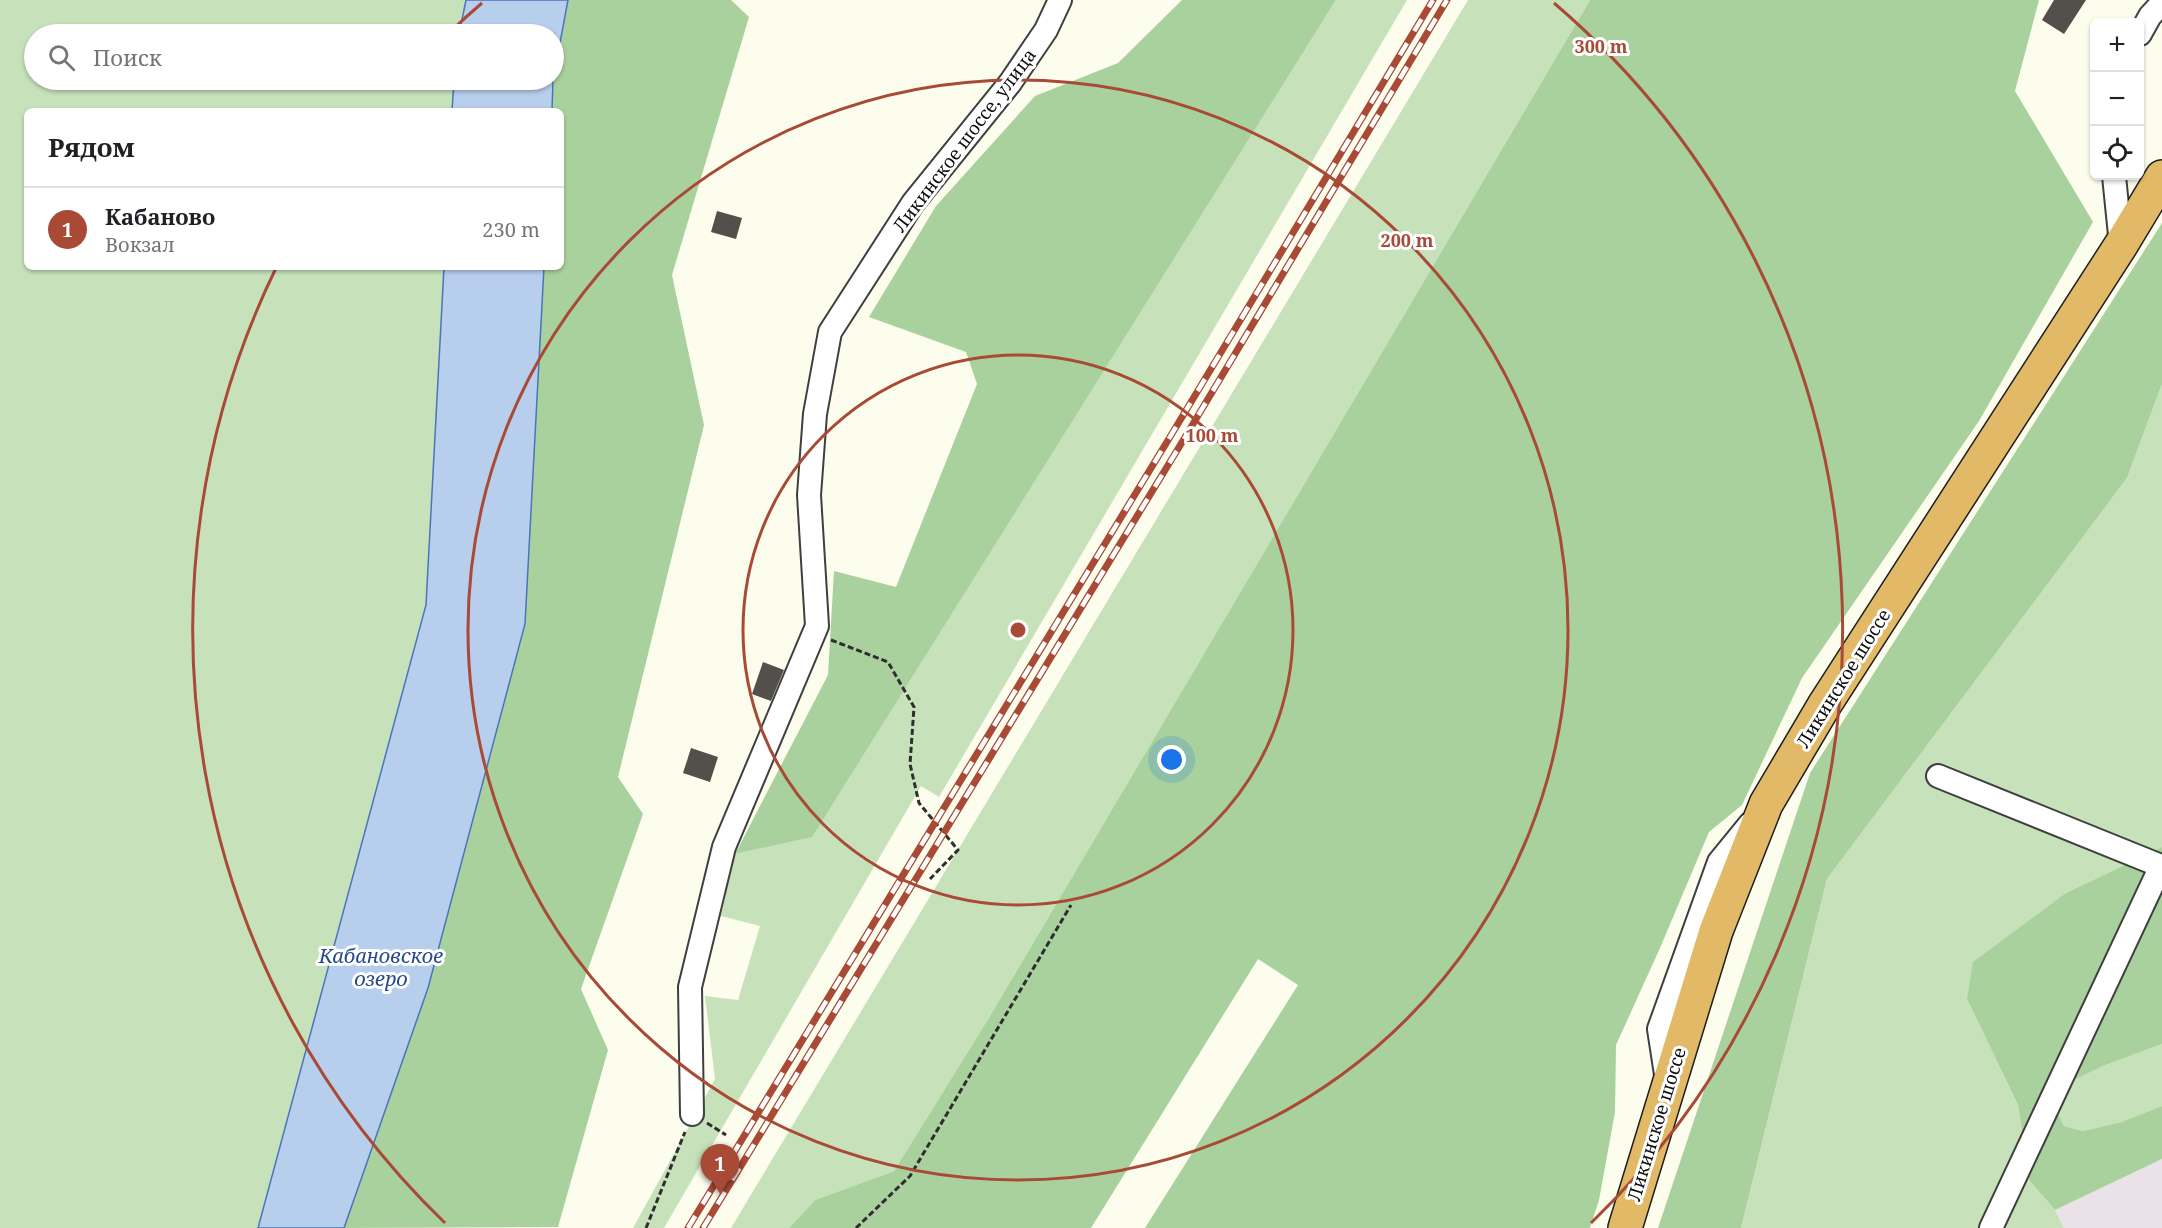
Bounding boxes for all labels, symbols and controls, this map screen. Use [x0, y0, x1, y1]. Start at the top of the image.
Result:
map controls [2090, 18, 2144, 180]
button: + [2090, 18, 2144, 72]
search box [24, 24, 564, 90]
text: 300 m [1575, 34, 1628, 58]
icon: search [45, 41, 78, 74]
text: Поиск [93, 42, 162, 72]
street label: Ликинское шоссе, улица [887, 43, 1041, 237]
button: − [2090, 72, 2144, 126]
button: locate [2090, 126, 2144, 180]
text: Рядом [48, 129, 135, 165]
text: Кабаново [105, 201, 215, 231]
text: 1 [62, 216, 73, 243]
text: 230 m [482, 216, 540, 243]
text: 200 m [1381, 228, 1434, 252]
text: Вокзал [105, 231, 175, 258]
text: 100 m [1186, 423, 1239, 447]
street label: Ликинское шоссе [1791, 604, 1895, 752]
centre of rings [1008, 620, 1028, 640]
your location [1157, 745, 1186, 774]
water label: Кабановское озеро [318, 942, 443, 992]
street label: Ликинское шоссе [1621, 1044, 1691, 1204]
pin: 1 [700, 1144, 740, 1194]

